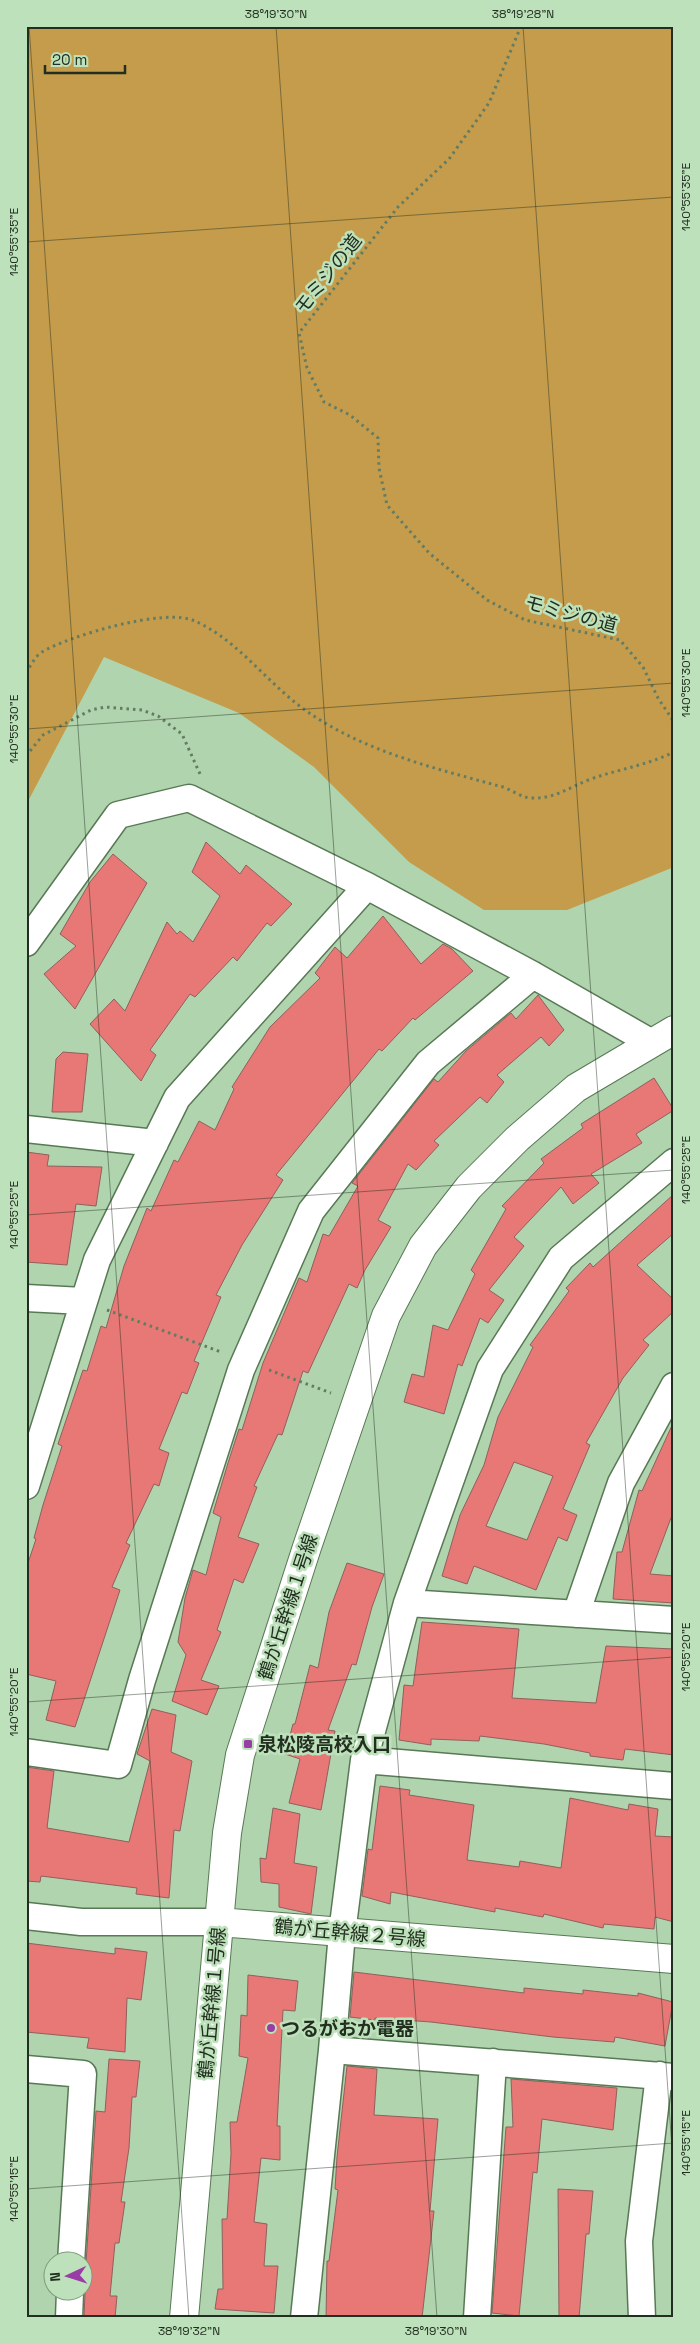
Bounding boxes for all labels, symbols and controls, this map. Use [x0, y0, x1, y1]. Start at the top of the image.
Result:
text: 38°19'30"N [245, 6, 307, 22]
text: 38°19'28"N [492, 6, 554, 22]
scale bar [45, 42, 125, 74]
text: 20 m [52, 50, 87, 69]
text: 140°55'35"E [678, 163, 694, 231]
text: 140°55'35"E [6, 208, 22, 276]
street label: モミジの道 [289, 229, 367, 319]
street label: モミジの道 [522, 590, 620, 638]
text: 140°55'30"E [678, 648, 694, 717]
text: 140°55'30"E [6, 694, 22, 763]
text: 140°55'25"E [678, 1136, 694, 1204]
text: 140°55'25"E [6, 1181, 22, 1249]
street label: 鶴が丘幹線１号線 [253, 1531, 323, 1683]
text: 140°55'20"E [678, 1622, 694, 1691]
text: 140°55'20"E [6, 1667, 22, 1736]
place label: 泉松陵高校入口 [258, 1732, 391, 1757]
marker: 泉松陵高校入口 [242, 1738, 254, 1750]
street label: 鶴が丘幹線２号線 [273, 1914, 427, 1952]
street label: 鶴が丘幹線１号線 [193, 1926, 231, 2080]
place label: つるがおか電器 [281, 2016, 414, 2041]
marker: つるがおか電器 [265, 2022, 277, 2034]
text: 140°55'15"E [678, 2110, 694, 2176]
text: 140°55'15"E [6, 2156, 22, 2222]
north arrow [42, 2252, 92, 2302]
text: N [46, 2272, 64, 2282]
text: 38°19'32"N [158, 2323, 220, 2339]
text: 38°19'30"N [405, 2323, 467, 2339]

